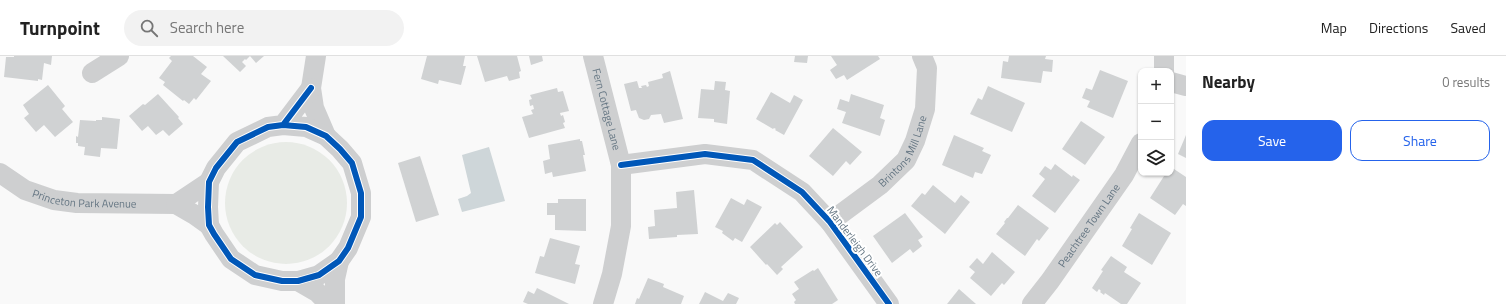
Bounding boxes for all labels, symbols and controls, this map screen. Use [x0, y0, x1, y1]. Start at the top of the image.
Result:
search box [124, 10, 404, 46]
text: Turnpoint [20, 13, 100, 42]
text: Search here [170, 16, 244, 39]
icon: search [138, 17, 160, 39]
text: Map [1321, 17, 1347, 38]
text: Directions [1369, 17, 1428, 38]
text: Saved [1450, 17, 1486, 38]
street label: Fern Cottage Lane [588, 67, 625, 152]
map controls [1138, 68, 1174, 176]
button: + [1138, 68, 1174, 104]
text: Nearby [1202, 69, 1255, 95]
text: 0 results [1442, 72, 1490, 92]
button: − [1138, 104, 1174, 140]
street label: Brintons Mill Lane [874, 113, 931, 191]
button: Save [1202, 120, 1342, 161]
button: Share [1350, 120, 1490, 161]
button: layers [1138, 140, 1174, 176]
street label: Peachtree Town Lane [1054, 180, 1124, 271]
street label: Princeton Park Avenue [30, 185, 137, 212]
street label: Manderleigh Drive [823, 202, 887, 280]

